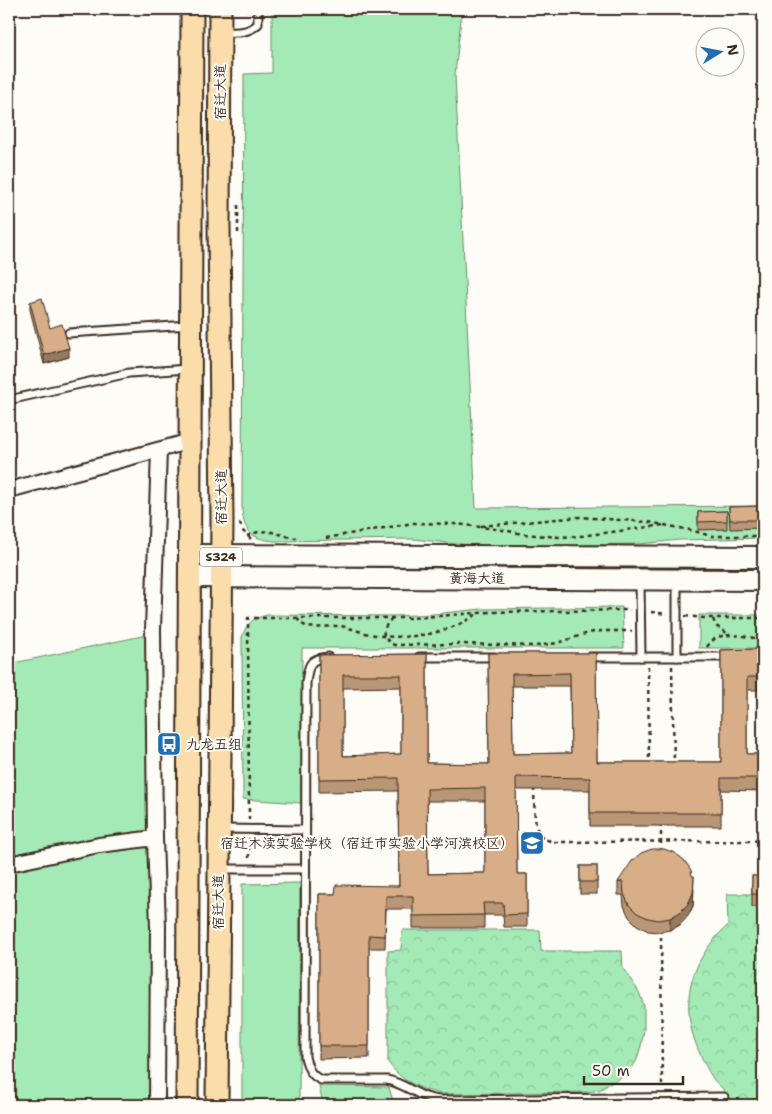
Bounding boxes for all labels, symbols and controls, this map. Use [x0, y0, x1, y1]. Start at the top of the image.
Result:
north arrow [694, 28, 744, 78]
text: N [723, 43, 743, 57]
street label: 宿迁大道 [211, 64, 229, 120]
street label: 宿迁大道 [212, 469, 230, 525]
road number: S324 [200, 548, 242, 566]
street label: 黄海大道 [449, 569, 505, 587]
bus stop icon: 九龙五组 [156, 731, 182, 757]
place label: 九龙五组 [186, 735, 242, 753]
school or university icon: 宿迁木渎实验学校（宿迁市实验小学河滨校区） [519, 830, 545, 856]
place label: 宿迁木渎实验学校（宿迁市实验小学河滨校区） [220, 834, 514, 852]
street label: 宿迁大道 [209, 874, 227, 930]
scale bar [584, 1054, 683, 1086]
text: 50 m [592, 1061, 630, 1081]

